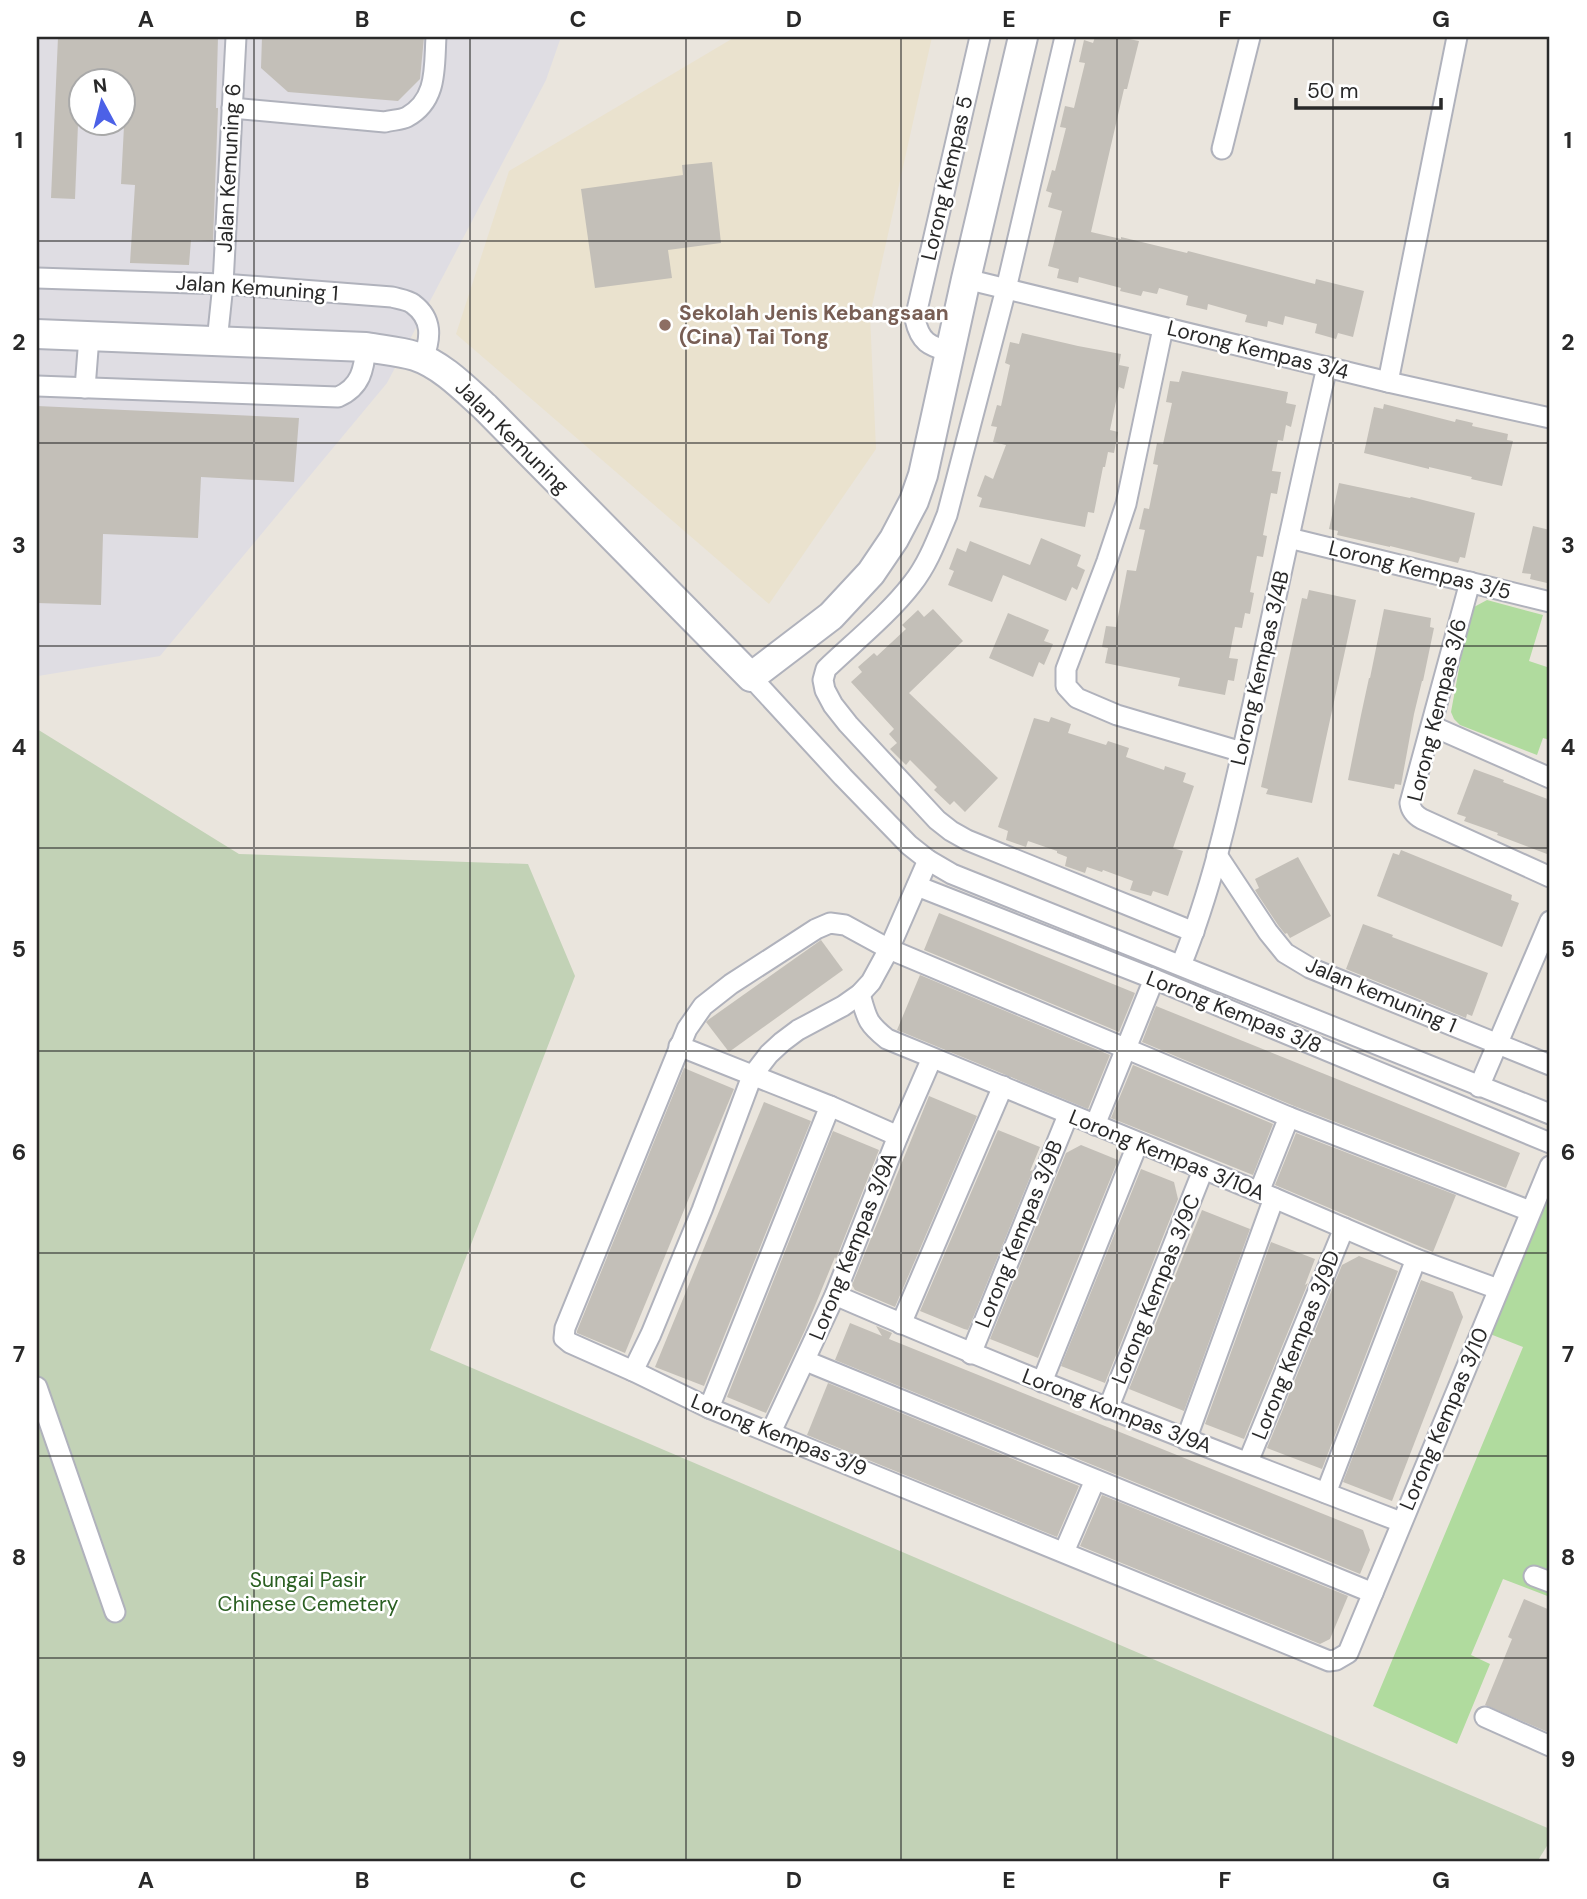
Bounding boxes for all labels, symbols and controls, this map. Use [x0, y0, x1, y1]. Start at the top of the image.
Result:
text: A [138, 4, 154, 34]
text: B [355, 4, 369, 34]
text: C [570, 4, 586, 34]
text: D [786, 4, 802, 34]
text: E [1002, 4, 1016, 34]
text: F [1219, 4, 1232, 34]
text: G [1432, 4, 1450, 34]
north arrow [66, 66, 136, 136]
scale bar [1296, 66, 1442, 110]
text: N [92, 72, 108, 99]
text: 50 m [1307, 77, 1358, 105]
street label: Jalan Kemuning 6 [211, 83, 247, 253]
street label: Lorong Kempas 5 [914, 93, 980, 263]
text: 1 [15, 125, 23, 155]
text: 1 [1564, 125, 1572, 155]
street label: Jalan Kemuning 1 [175, 268, 339, 308]
place label: Sekolah Jenis Kebangsaan (Cina) Tai Tong [679, 299, 949, 351]
street label: Lorong Kempas 3/4 [1164, 314, 1352, 386]
marker: Sekolah Jenis Kebangsaan (Cina) Tai Tong [657, 317, 673, 333]
text: 2 [12, 327, 26, 357]
text: 2 [1561, 327, 1575, 357]
street label: Jalan Kemuning [449, 374, 575, 500]
text: 3 [12, 530, 26, 560]
text: 3 [1561, 530, 1575, 560]
street label: Lorong Kempas 3/5 [1326, 534, 1514, 606]
street label: Lorong Kempas 3/4B [1224, 568, 1296, 768]
street label: Lorong Kempas 3/6 [1401, 616, 1473, 804]
text: 4 [12, 732, 27, 762]
text: 4 [1561, 732, 1576, 762]
text: 5 [12, 934, 26, 964]
text: 5 [1561, 934, 1575, 964]
street label: Jalan kemuning 1 [1301, 951, 1461, 1039]
street label: Lorong Kempas 3/8 [1142, 964, 1326, 1060]
street label: Lorong Kempas 3/10A [1065, 1103, 1269, 1207]
street label: Lorong Kempas 3/9B [969, 1136, 1069, 1332]
text: 6 [12, 1137, 26, 1167]
text: 6 [1561, 1137, 1575, 1167]
street label: Lorong Kempas 3/9A [803, 1148, 903, 1344]
street label: Lorong Kempas 3/9C [1105, 1190, 1207, 1388]
street label: Lorong Kempas 3/9D [1245, 1246, 1347, 1444]
street label: Lorong Kempas 3/10 [1393, 1323, 1495, 1515]
text: 7 [13, 1339, 25, 1369]
text: 7 [1562, 1339, 1574, 1369]
street label: Lorong Kompas 3/9A [1018, 1362, 1216, 1460]
street label: Lorong Kempas 3/9 [687, 1387, 871, 1483]
text: 8 [12, 1542, 26, 1572]
text: 8 [1561, 1542, 1575, 1572]
park label: Sungai Pasir Chinese Cemetery [218, 1566, 399, 1618]
text: 9 [12, 1744, 26, 1774]
text: 9 [1561, 1744, 1575, 1774]
text: A [138, 1865, 154, 1895]
text: B [355, 1865, 369, 1895]
text: C [570, 1865, 586, 1895]
text: D [786, 1865, 802, 1895]
text: E [1002, 1865, 1016, 1895]
text: F [1219, 1865, 1232, 1895]
text: G [1432, 1865, 1450, 1895]

